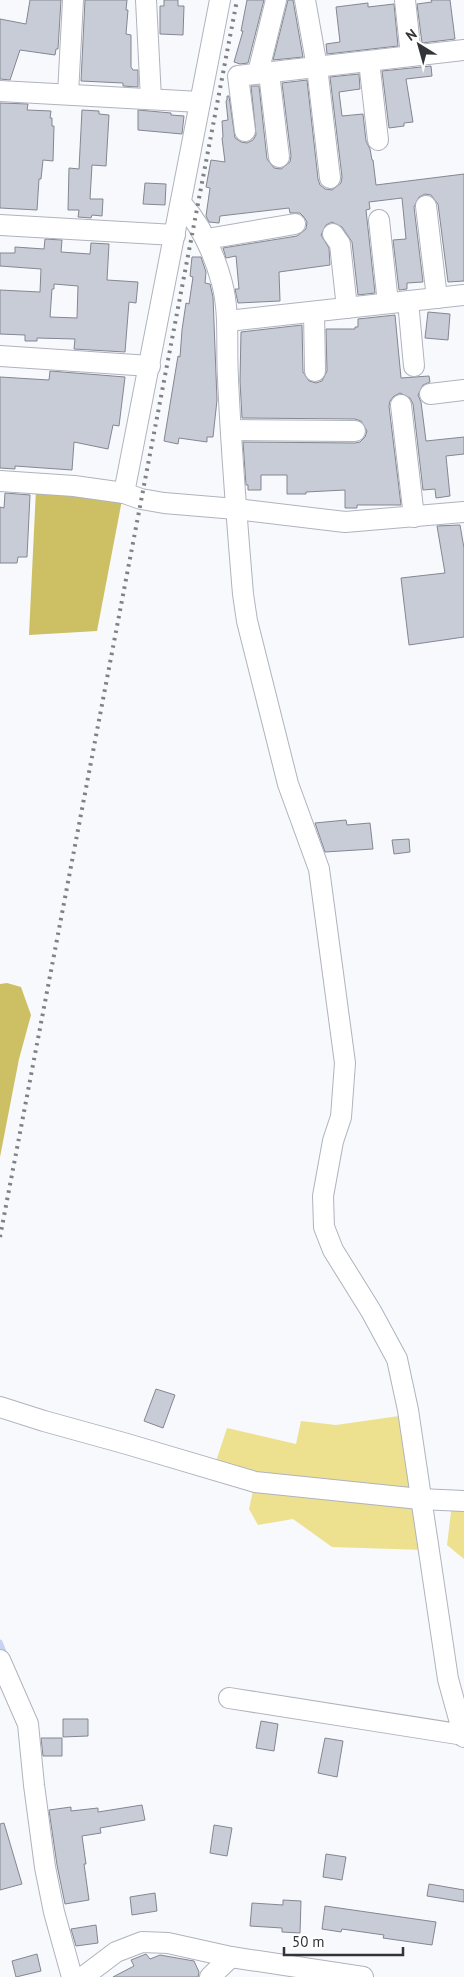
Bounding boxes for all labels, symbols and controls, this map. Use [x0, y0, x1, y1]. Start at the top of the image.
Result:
north arrow [394, 20, 444, 70]
text: N [402, 25, 420, 45]
scale bar [284, 1924, 403, 1956]
text: 50 m [292, 1932, 325, 1951]

